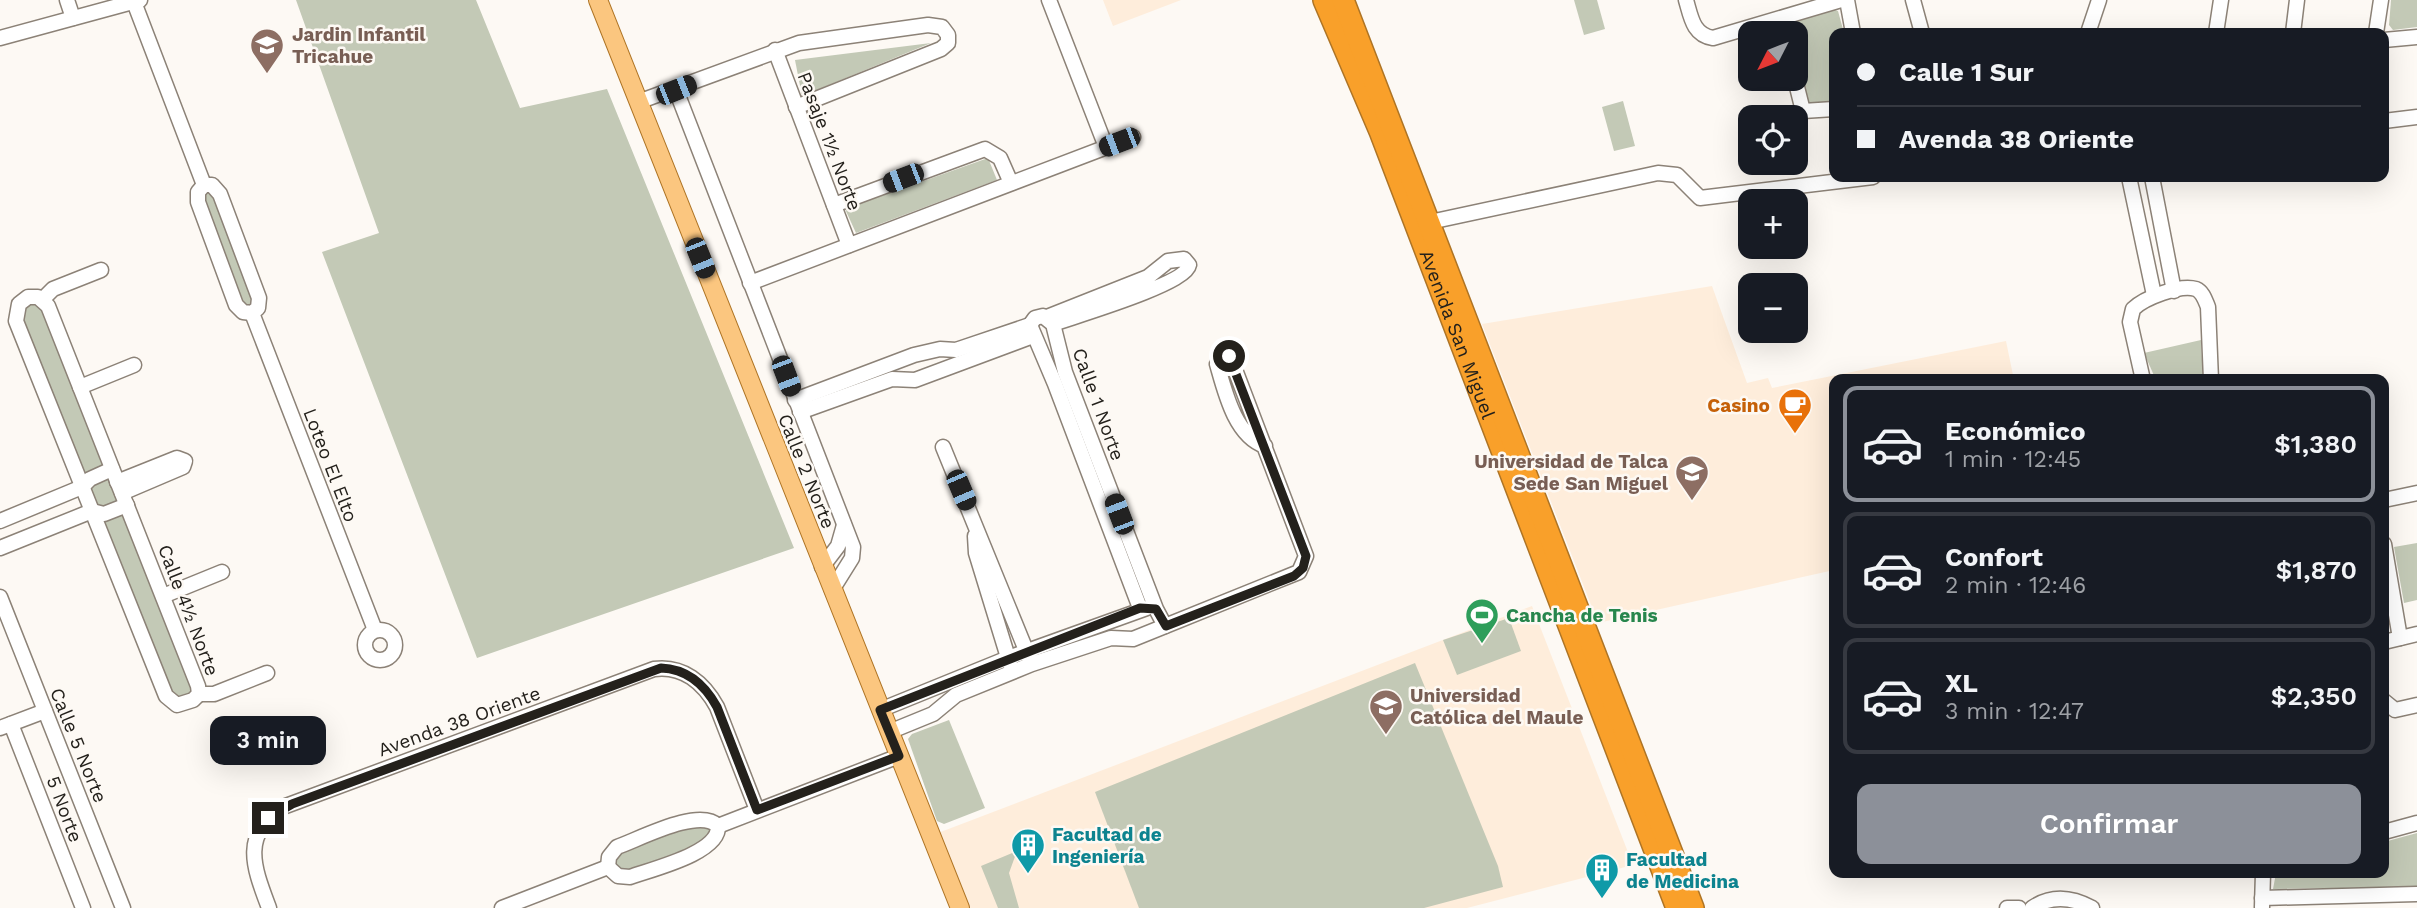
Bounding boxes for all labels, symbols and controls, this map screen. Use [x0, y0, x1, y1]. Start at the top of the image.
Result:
north arrow [1738, 21, 1808, 91]
map controls [1738, 21, 1808, 343]
place label: Jardin Infantil Tricahue [292, 23, 426, 68]
school or university icon: Jardin Infantil Tricahue [248, 26, 286, 75]
text: Calle 1 Sur [1899, 57, 2034, 87]
street label: Pasaje 1½ Norte [793, 69, 867, 214]
car [653, 72, 700, 108]
button: locate [1738, 105, 1808, 175]
text: Avenda 38 Oriente [1899, 124, 2134, 154]
car [1096, 125, 1143, 159]
car [880, 161, 927, 195]
button: + [1738, 189, 1808, 259]
car [683, 235, 718, 281]
street label: Avenida San Miguel [1414, 247, 1500, 422]
button: − [1738, 273, 1808, 343]
route start [1213, 340, 1245, 372]
street label: Calle 1 Norte [1068, 345, 1129, 463]
car [769, 353, 804, 399]
cafe icon: Casino [1776, 386, 1814, 435]
place label: Casino [1707, 394, 1770, 417]
street label: Loteo El Elto [298, 405, 363, 525]
street label: Calle 2 Norte [773, 410, 840, 532]
icon: car [1861, 413, 1924, 476]
text: Económico [1945, 416, 2086, 446]
text: $1,380 [2274, 429, 2357, 459]
text: 1 min · 12:45 [1945, 446, 2081, 473]
place label: Universidad de Talca Sede San Miguel [1474, 450, 1669, 495]
school or university icon: Universidad de Talca Sede San Miguel [1673, 453, 1711, 502]
car [944, 467, 979, 513]
car [1102, 491, 1137, 537]
icon: car [1861, 539, 1924, 602]
street label: Calle 4½ Norte [153, 541, 224, 679]
text: Confort [1945, 542, 2043, 572]
text: $1,870 [2276, 555, 2357, 585]
text: 2 min · 12:46 [1945, 572, 2086, 599]
sports icon: Cancha de Tenis [1463, 596, 1501, 645]
place label: Cancha de Tenis [1506, 604, 1658, 627]
icon: car [1861, 665, 1924, 728]
text: XL [1945, 668, 1978, 698]
street label: Avenda 38 Oriente [375, 681, 543, 762]
text: $2,350 [2271, 681, 2357, 711]
street label: Calle 5 Norte [45, 684, 112, 806]
place label: Universidad Católica del Maule [1410, 684, 1584, 729]
school or university icon: Universidad Católica del Maule [1367, 687, 1405, 736]
text: 3 min · 12:47 [1945, 698, 2084, 725]
callout: 3 min [210, 716, 326, 766]
text: 3 min [236, 727, 300, 754]
street label: 5 Norte [41, 773, 88, 845]
button: Confirmar [1857, 784, 2361, 864]
route end [252, 802, 284, 834]
place label: Facultad de Ingeniería [1052, 823, 1162, 868]
building icon: Facultad de Ingeniería [1009, 826, 1047, 875]
place label: Facultad de Medicina [1626, 848, 1739, 893]
building icon: Facultad de Medicina [1583, 851, 1621, 900]

